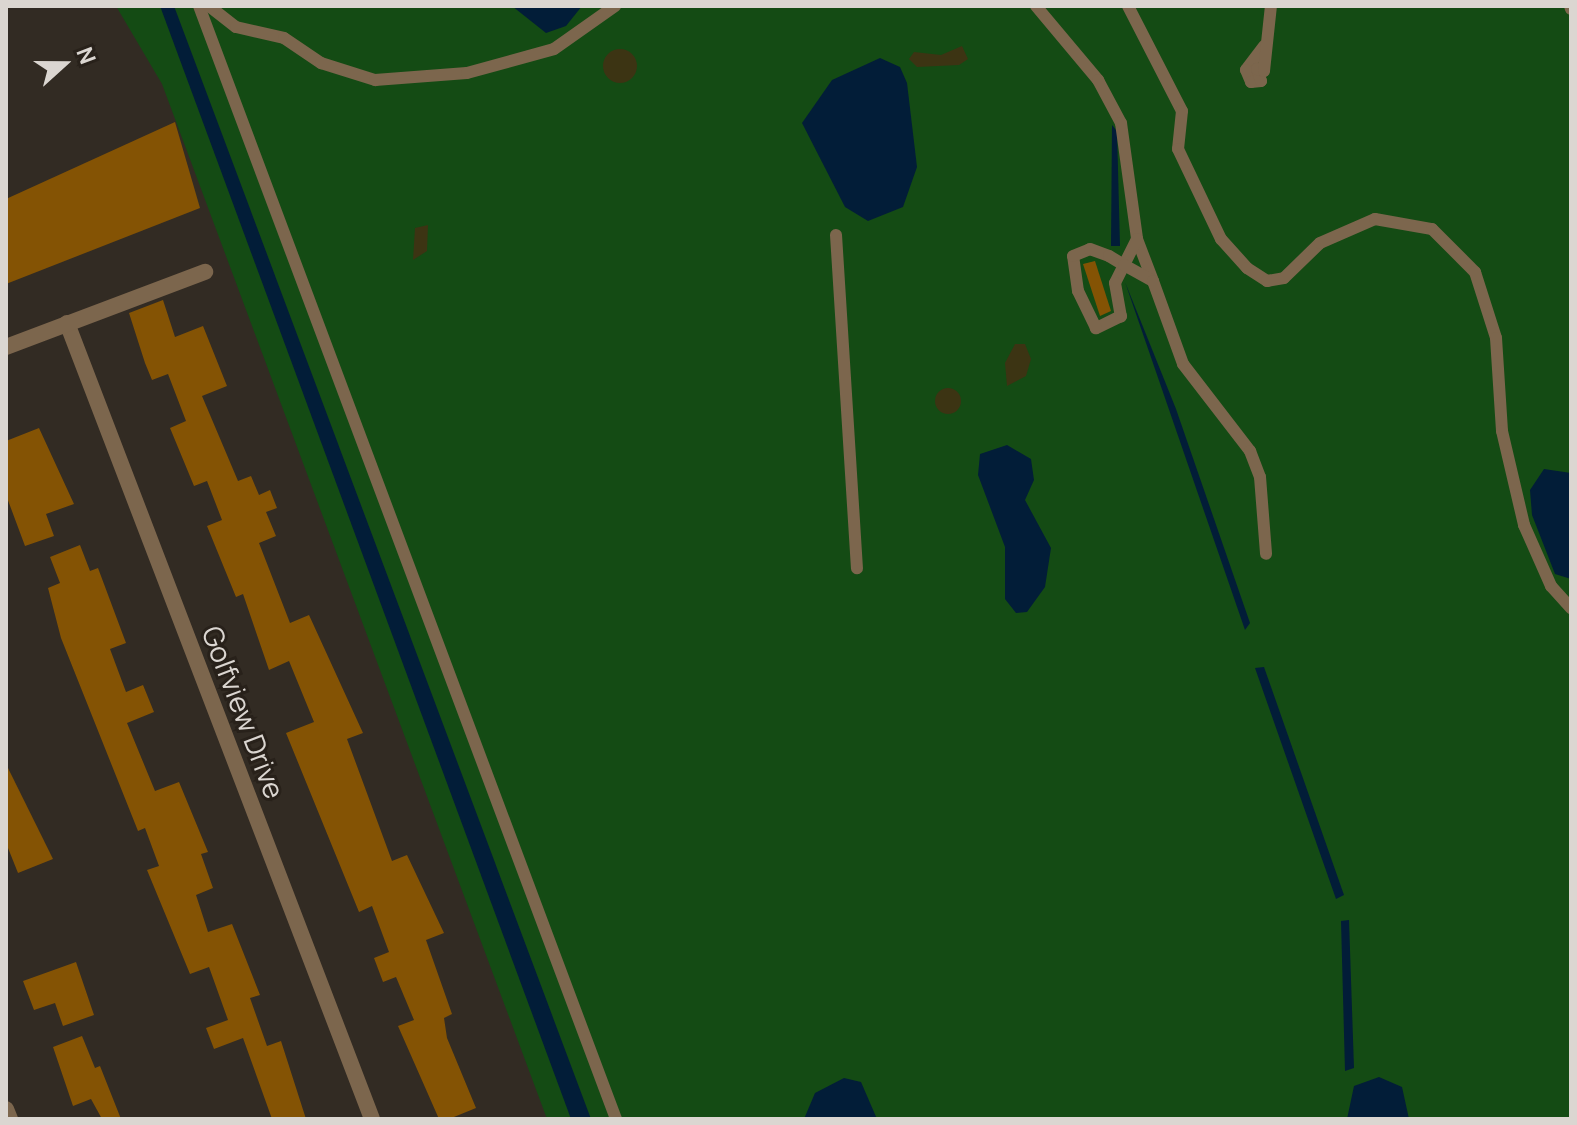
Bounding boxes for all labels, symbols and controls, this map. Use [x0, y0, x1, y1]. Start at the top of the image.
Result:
north arrow [24, 24, 104, 104]
text: N [70, 43, 103, 68]
street label: Golfview Drive [196, 621, 292, 803]

